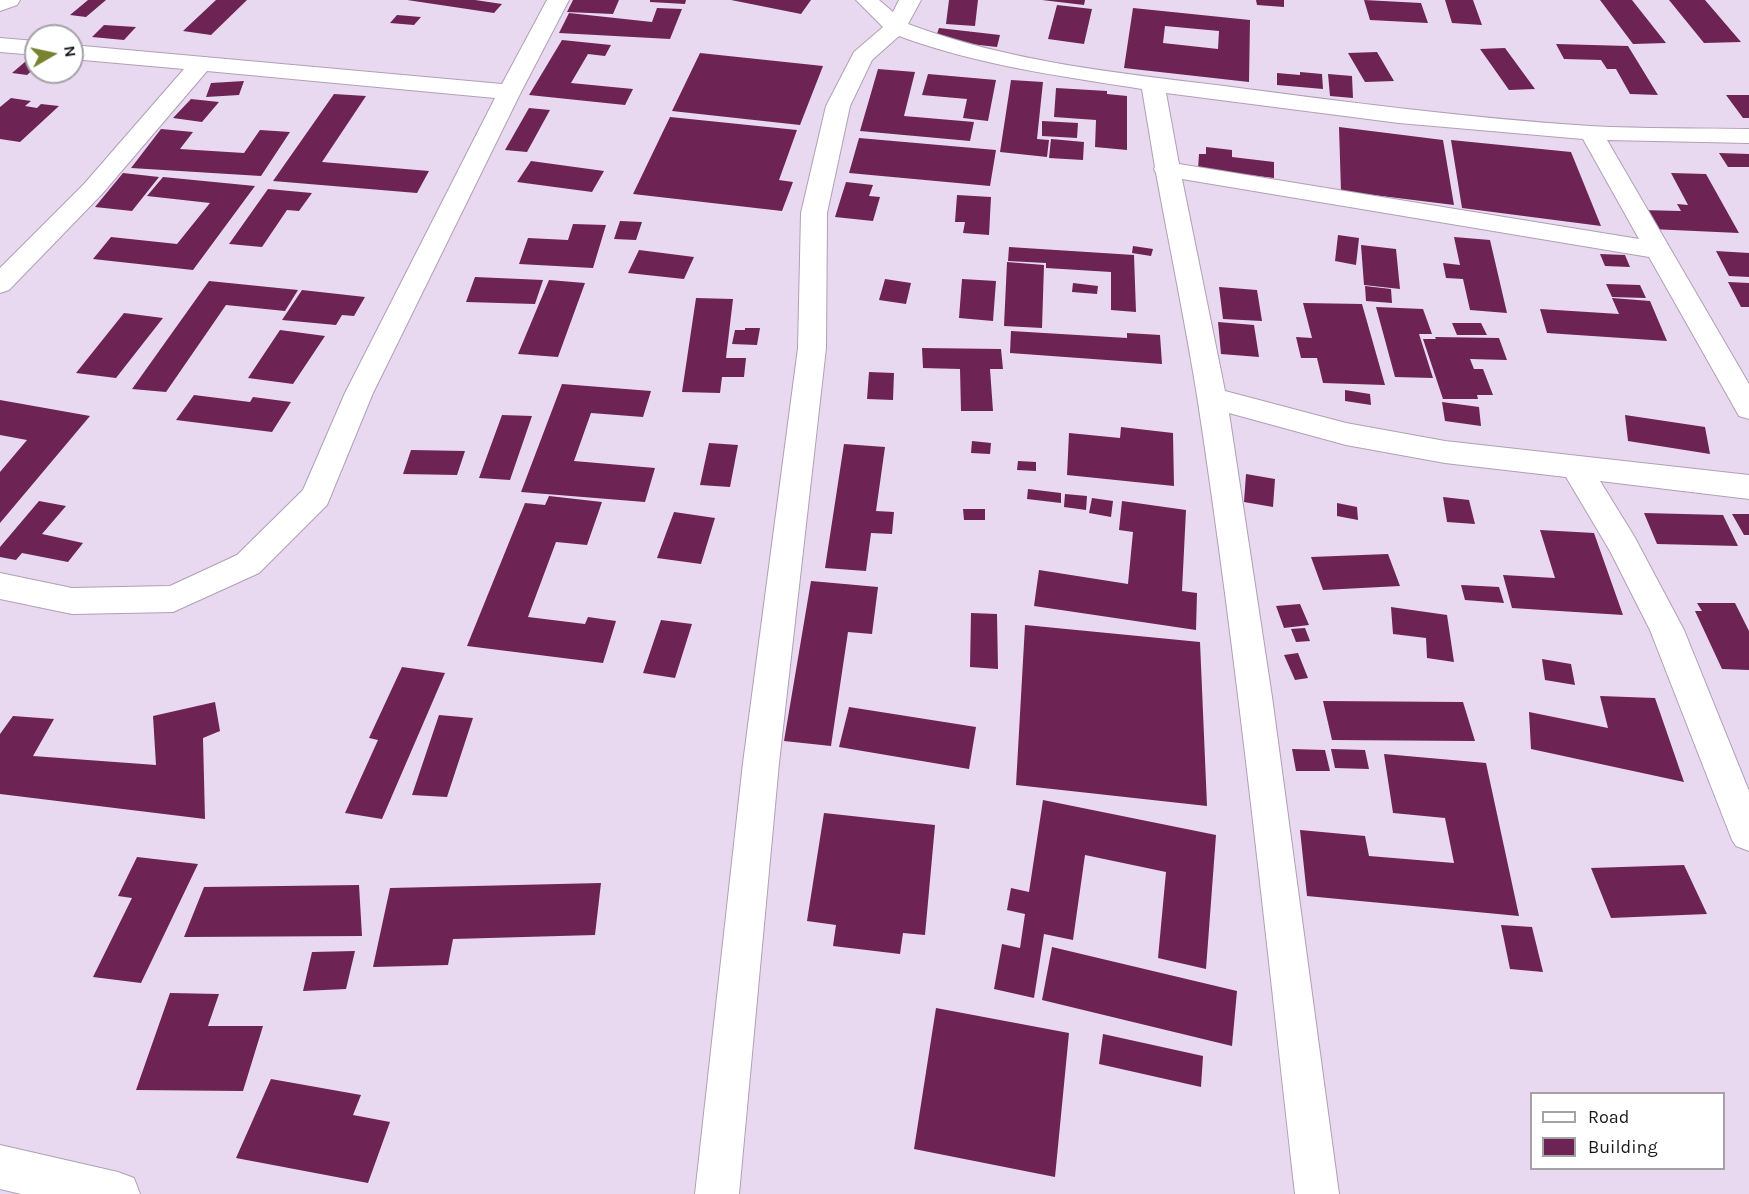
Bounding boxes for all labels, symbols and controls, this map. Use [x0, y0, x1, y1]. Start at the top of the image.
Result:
north arrow [24, 24, 84, 84]
text: N [60, 44, 81, 59]
legend [1530, 1092, 1725, 1170]
text: Road [1588, 1106, 1629, 1128]
text: Building [1588, 1136, 1658, 1158]

